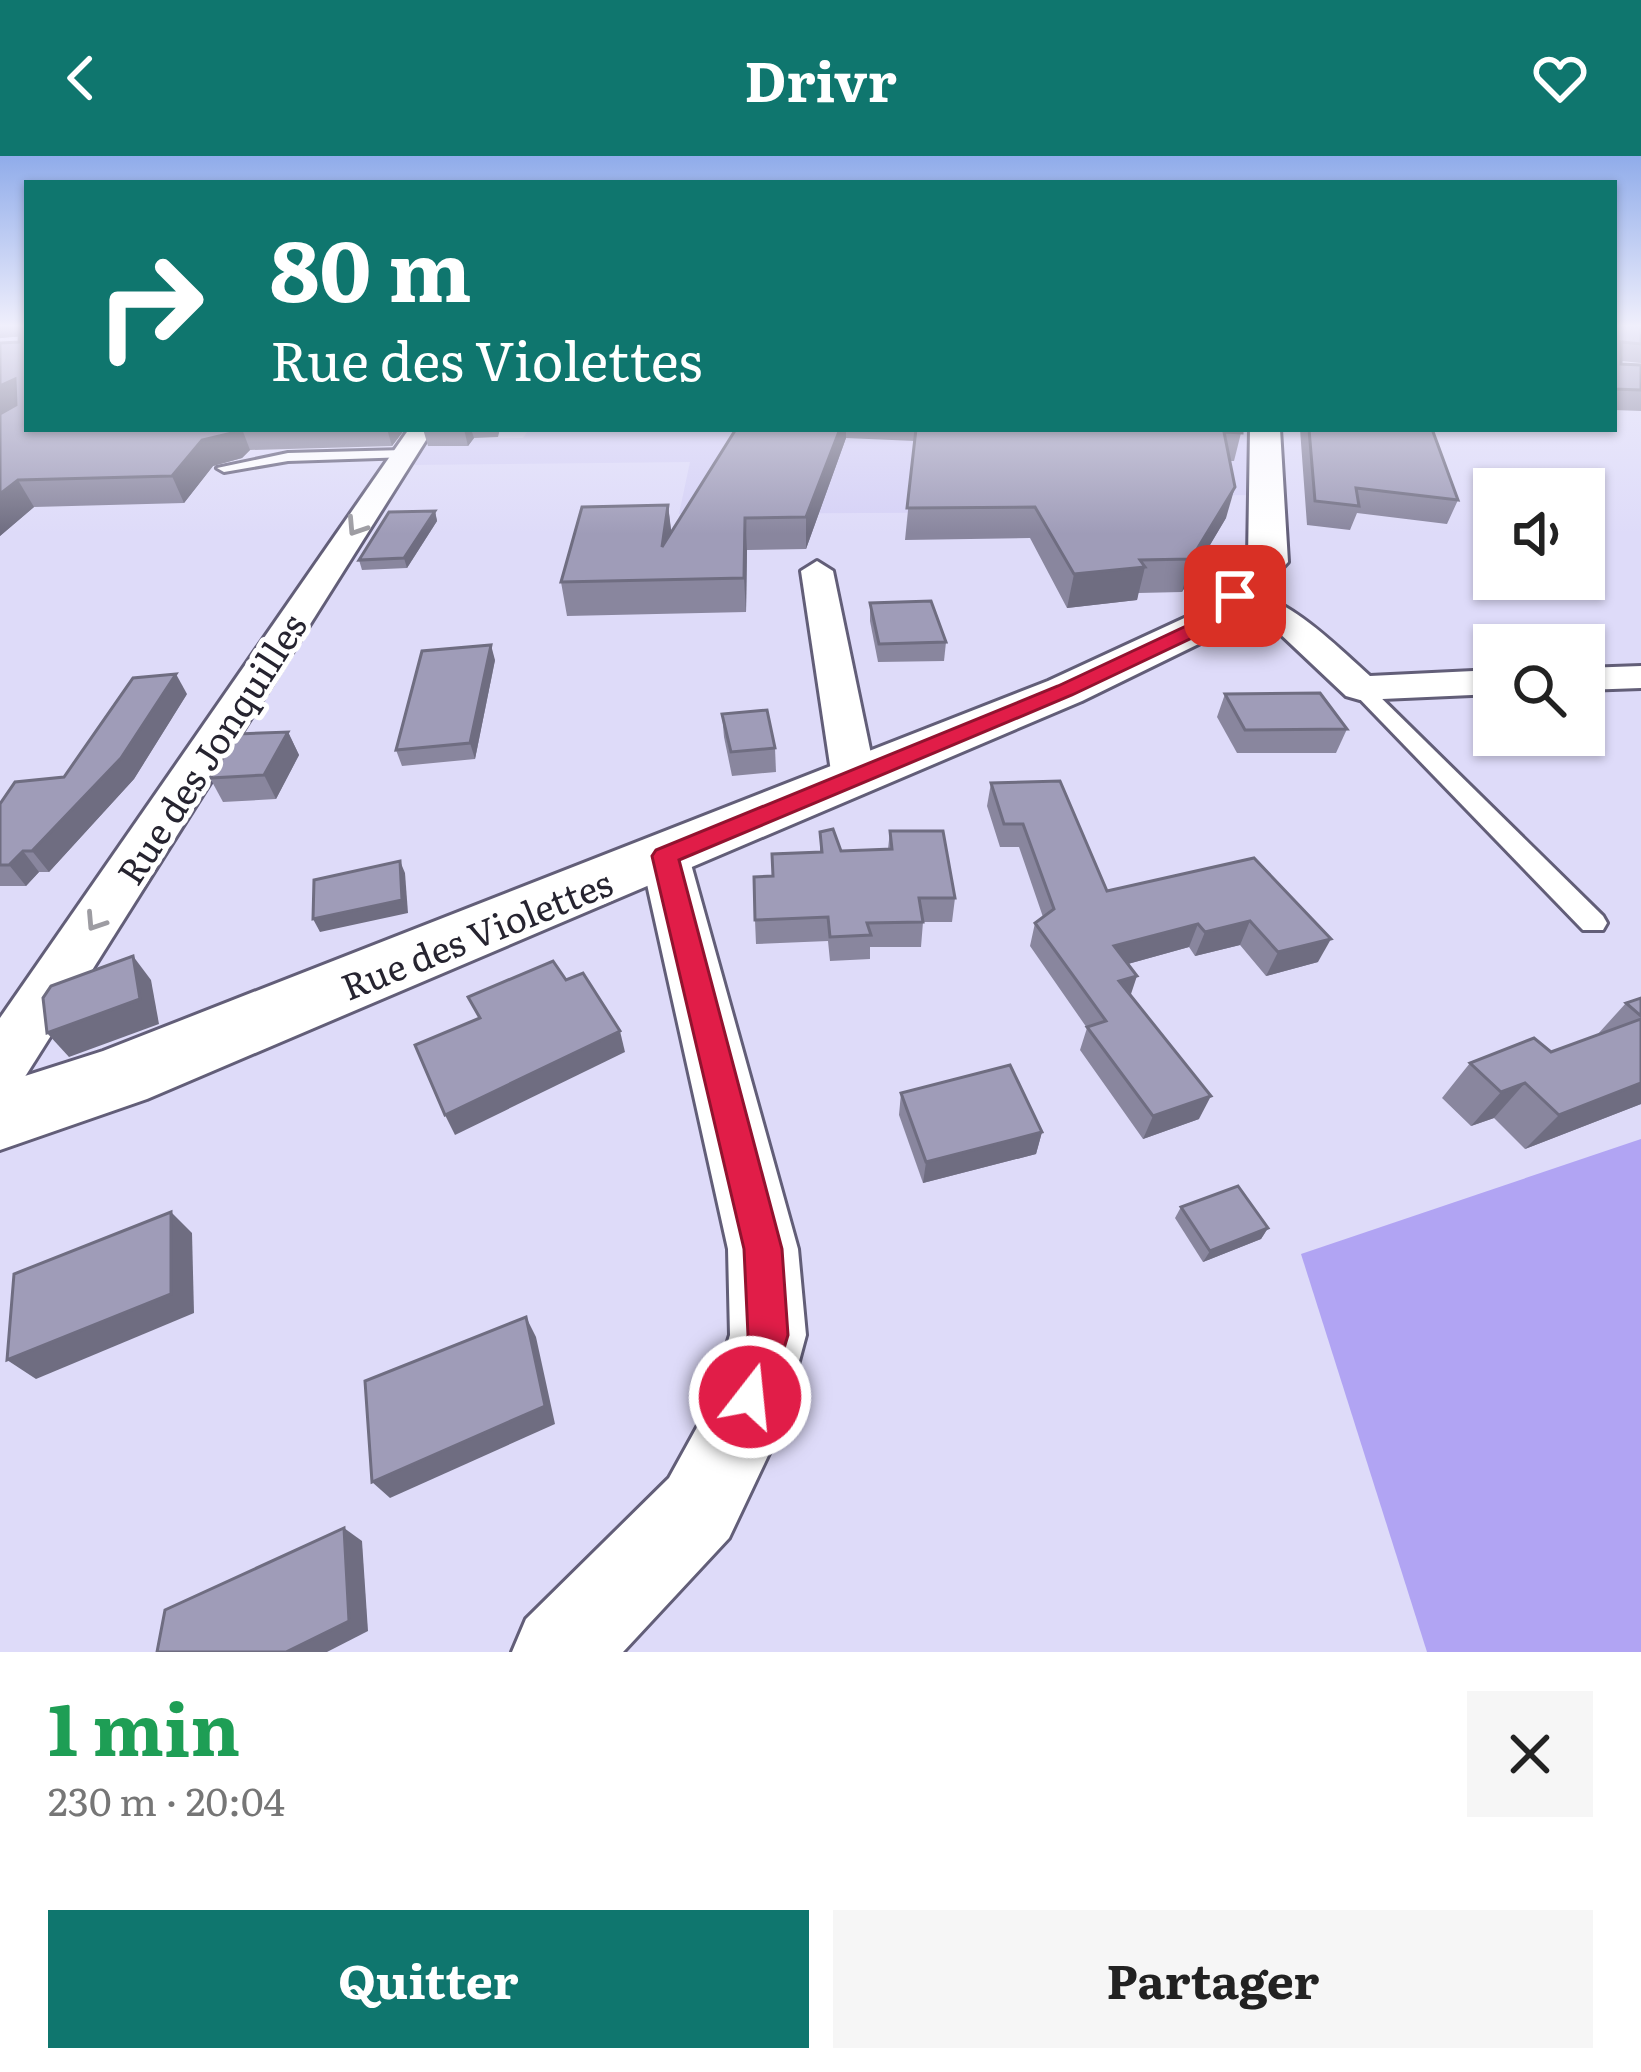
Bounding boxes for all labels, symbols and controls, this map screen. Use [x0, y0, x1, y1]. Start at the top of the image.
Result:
text: Drivr [744, 38, 897, 119]
icon: back [48, 45, 114, 111]
icon: heart [1527, 45, 1593, 111]
text: 80 m [270, 203, 472, 328]
icon: right [72, 228, 228, 384]
text: Rue des Violettes [270, 317, 702, 398]
map controls [1473, 468, 1605, 756]
button: sound [1473, 468, 1605, 600]
one-way arrow [349, 513, 371, 535]
pin [1184, 545, 1286, 647]
icon: arrive [1202, 563, 1268, 629]
street label: Rue des Jonquilles [102, 602, 318, 894]
button: search [1473, 624, 1605, 756]
street label: Rue des Violettes [332, 854, 620, 1012]
one-way arrow [88, 909, 110, 931]
position arrow [687, 1334, 813, 1460]
text: 1 min [48, 1671, 240, 1778]
button: close [1467, 1691, 1593, 1817]
text: 230 m · 20:04 [48, 1770, 285, 1828]
button: Quitter [48, 1910, 809, 2048]
button: Partager [833, 1910, 1593, 2048]

